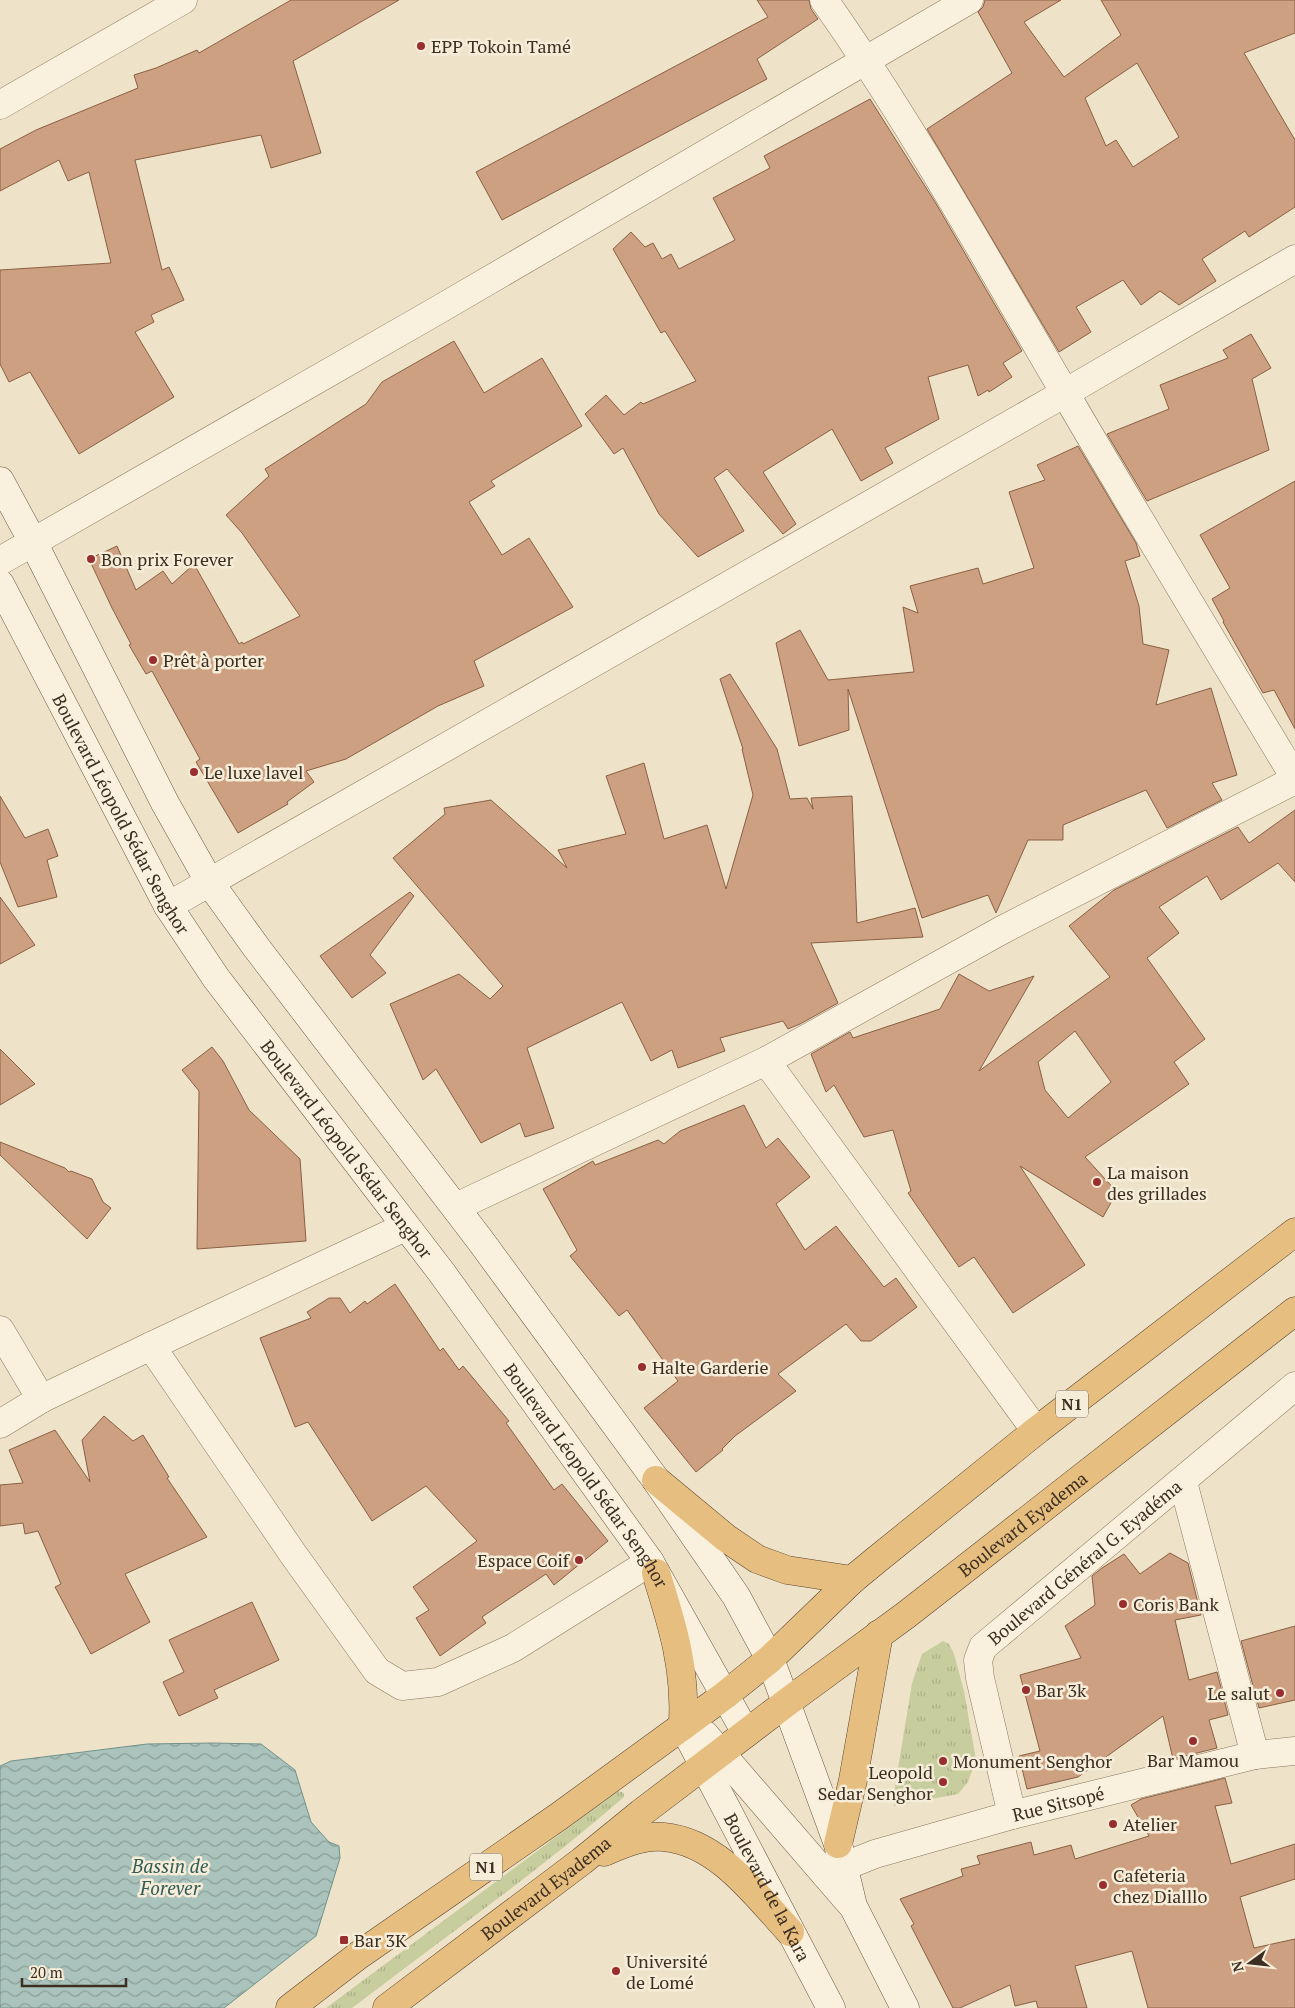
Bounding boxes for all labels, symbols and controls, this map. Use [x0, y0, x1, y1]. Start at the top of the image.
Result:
place label: EPP Tokoin Tamé [431, 34, 571, 58]
marker: EPP Tokoin Tamé [415, 40, 427, 52]
place label: Bon prix Forever [101, 547, 234, 571]
marker: Bon prix Forever [85, 553, 97, 565]
place label: Prêt à porter [163, 648, 264, 672]
marker: Prêt à porter [147, 654, 159, 666]
street label: Boulevard Léopold Sédar Senghor [47, 690, 196, 939]
place label: Le luxe lavel [204, 760, 303, 784]
marker: Le luxe lavel [188, 766, 200, 778]
street label: Boulevard Léopold Sédar Senghor [255, 1035, 438, 1263]
place label: La maison des grillades [1107, 1160, 1207, 1205]
marker: La maison des grillades [1091, 1176, 1103, 1188]
place label: Halte Garderie [652, 1355, 769, 1379]
street label: Boulevard Léopold Sédar Senghor [499, 1358, 674, 1592]
marker: Halte Garderie [636, 1361, 648, 1373]
road number: N1 [1056, 1390, 1088, 1418]
street label: Boulevard Eyadema [953, 1466, 1092, 1582]
street label: Boulevard Général G. Eyadéma [983, 1474, 1186, 1650]
place label: Espace Coif [477, 1548, 571, 1572]
marker: Espace Coif [573, 1554, 585, 1566]
place label: Coris Bank [1133, 1592, 1219, 1616]
marker: Coris Bank [1117, 1598, 1129, 1610]
place label: Bar 3k [1036, 1678, 1087, 1702]
place label: Le salut [1207, 1681, 1270, 1705]
marker: Bar 3k [1020, 1684, 1032, 1696]
marker: Le salut [1274, 1687, 1286, 1699]
marker: Bar Mamou [1187, 1735, 1199, 1747]
place label: Bar Mamou [1147, 1748, 1239, 1772]
place label: Monument Senghor [953, 1749, 1112, 1773]
marker: Monument Senghor [937, 1755, 949, 1767]
place label: Leopold Sedar Senghor [818, 1760, 933, 1805]
marker: Leopold Sedar Senghor [937, 1776, 949, 1788]
street label: Rue Sitsopé [1010, 1781, 1107, 1826]
street label: Boulevard de la Kara [719, 1809, 816, 1965]
place label: Atelier [1123, 1812, 1177, 1836]
marker: Atelier [1107, 1818, 1119, 1830]
street label: Boulevard Eyadema [476, 1831, 616, 1945]
water label: Bassin de Forever [131, 1853, 209, 1900]
road number: N1 [470, 1854, 502, 1880]
place label: Cafeteria chez Dialllo [1113, 1863, 1207, 1908]
marker: Cafeteria chez Dialllo [1097, 1879, 1109, 1891]
place label: Bar 3K [354, 1928, 407, 1952]
marker: Bar 3K [338, 1934, 350, 1946]
north arrow [1225, 1938, 1275, 1988]
place label: Université de Lomé [626, 1949, 708, 1994]
scale bar [22, 1956, 126, 1988]
text: N [1226, 1959, 1248, 1974]
text: 20 m [30, 1962, 63, 1982]
marker: Université de Lomé [610, 1965, 622, 1977]

